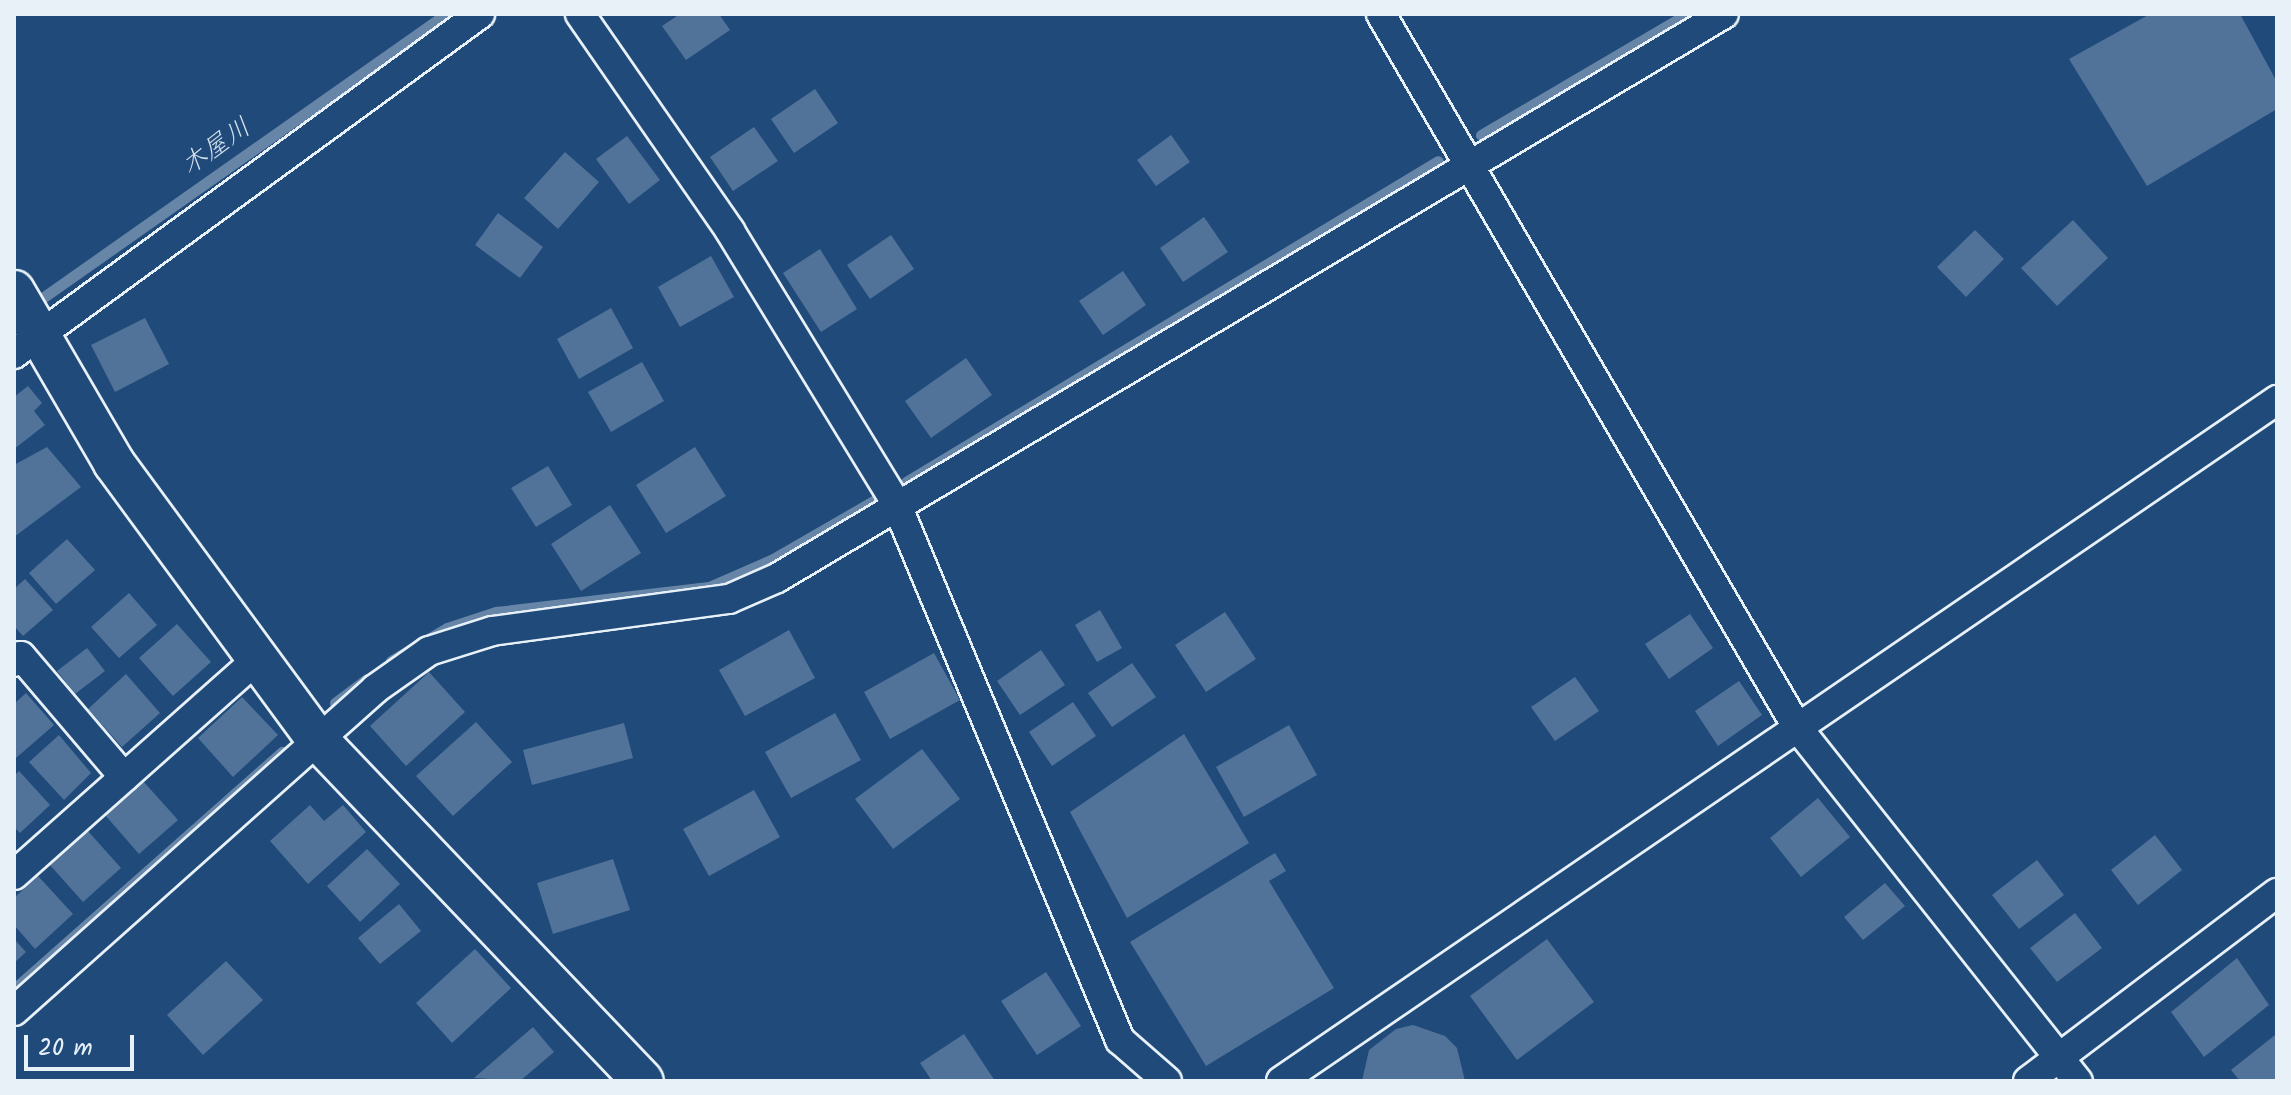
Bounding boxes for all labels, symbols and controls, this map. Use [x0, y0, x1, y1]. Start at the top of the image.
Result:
water label: 木屋川 [176, 113, 258, 183]
scale bar [28, 1019, 138, 1069]
text: 20 m [38, 1029, 93, 1068]

